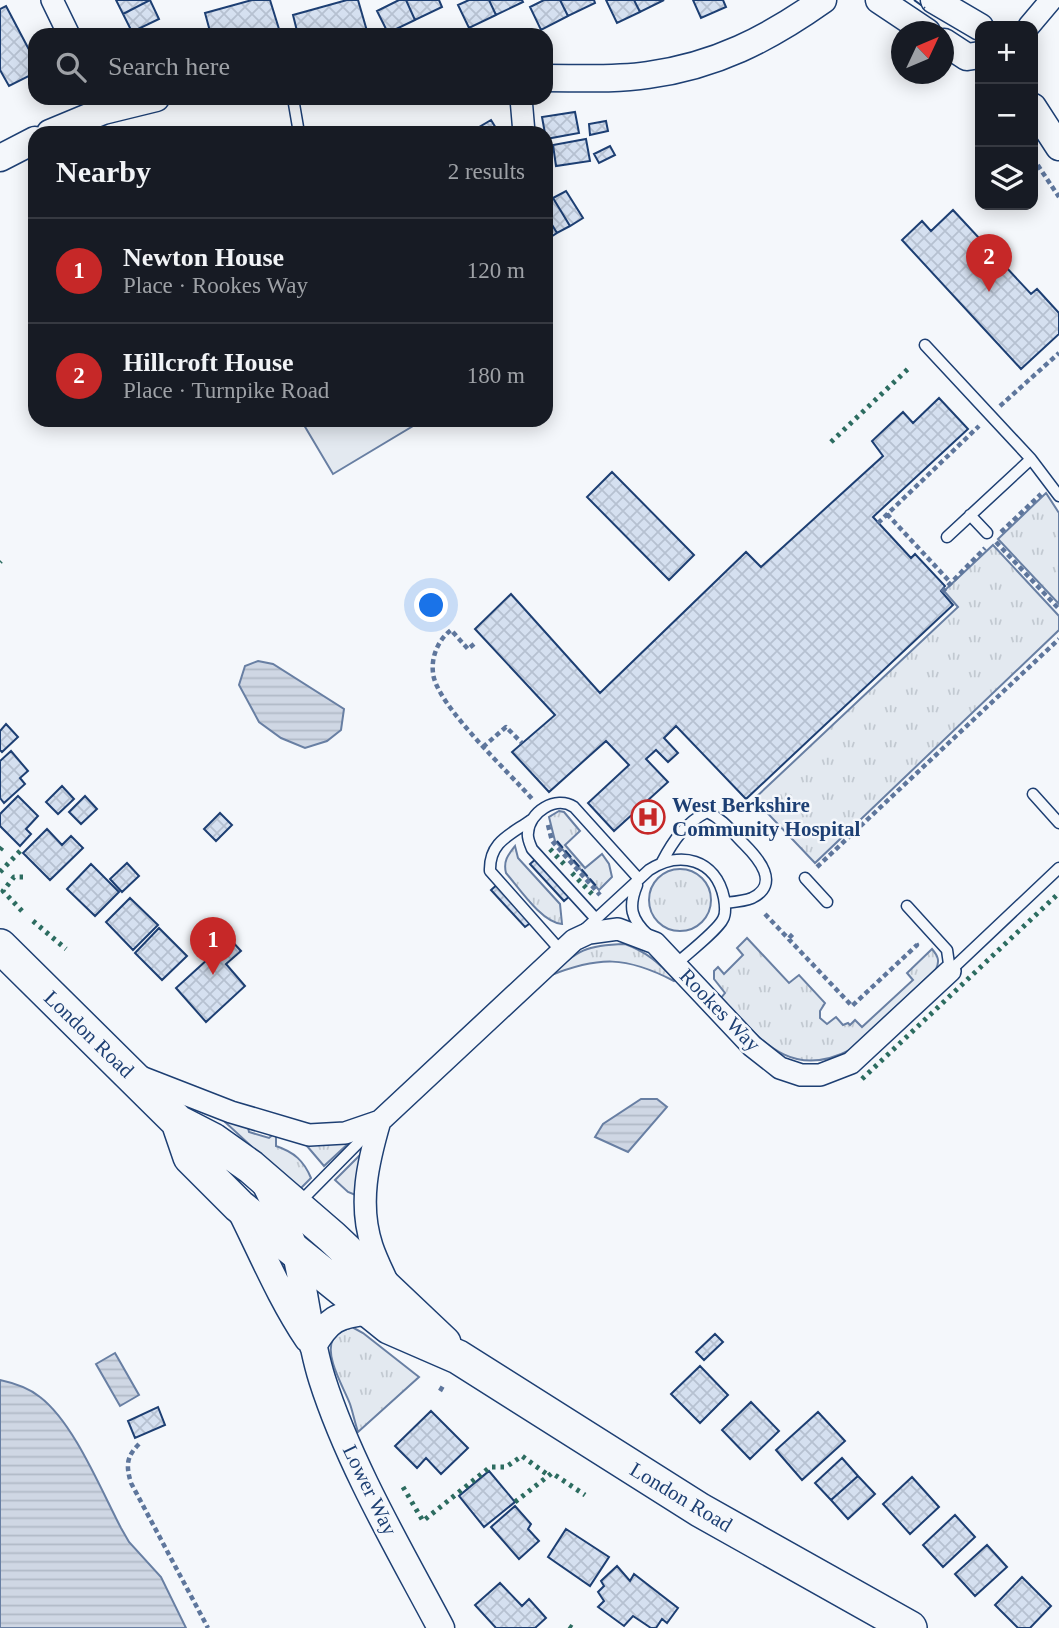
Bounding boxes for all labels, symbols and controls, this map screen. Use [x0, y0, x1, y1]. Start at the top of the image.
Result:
north arrow [891, 21, 954, 84]
map controls [975, 21, 1038, 210]
button: + [975, 21, 1038, 84]
search box [28, 28, 553, 105]
icon: search [52, 48, 90, 86]
text: Search here [108, 52, 230, 81]
button: − [975, 84, 1038, 147]
button: layers [975, 147, 1038, 210]
text: Nearby [56, 155, 151, 188]
text: 2 results [448, 159, 525, 184]
pin: 2 [966, 234, 1012, 292]
text: Newton House [123, 243, 284, 272]
text: 1 [73, 258, 85, 283]
text: 120 m [467, 258, 525, 283]
text: Place · Rookes Way [123, 273, 308, 298]
text: Hillcroft House [123, 348, 294, 377]
text: 2 [73, 363, 85, 388]
text: 180 m [467, 363, 525, 388]
text: Place · Turnpike Road [123, 378, 329, 403]
your location [414, 588, 448, 622]
place label: West Berkshire Community Hospital [672, 793, 861, 841]
hospital icon: West Berkshire Community Hospital [629, 798, 667, 836]
pin: 1 [190, 917, 236, 975]
street label: Rookes Way [675, 964, 766, 1057]
street label: London Road [39, 985, 139, 1083]
street label: Lower Way [338, 1441, 402, 1540]
street label: London Road [626, 1457, 737, 1537]

